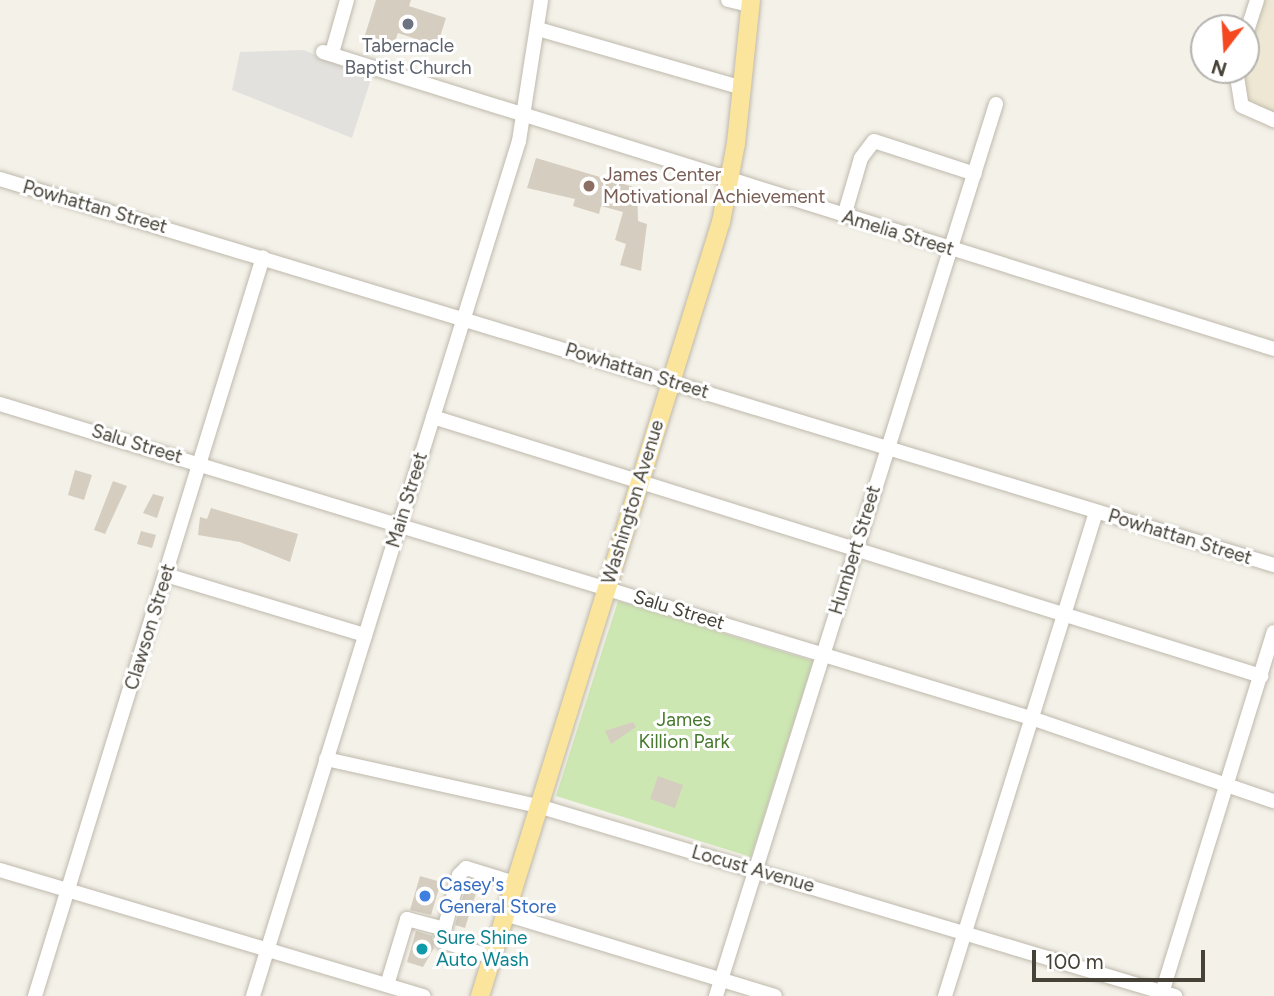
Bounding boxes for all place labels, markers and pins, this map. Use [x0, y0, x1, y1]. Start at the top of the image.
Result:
marker: Tabernacle Baptist Church [400, 16, 416, 32]
place label: Tabernacle Baptist Church [344, 35, 472, 79]
place label: James Center Motivational Achievement [603, 164, 825, 208]
marker: James Center Motivational Achievement [581, 178, 597, 194]
place label: Casey's General Store [439, 874, 556, 918]
marker: Casey's General Store [417, 888, 433, 904]
place label: Sure Shine Auto Wash [436, 927, 529, 971]
marker: Sure Shine Auto Wash [414, 941, 430, 957]

